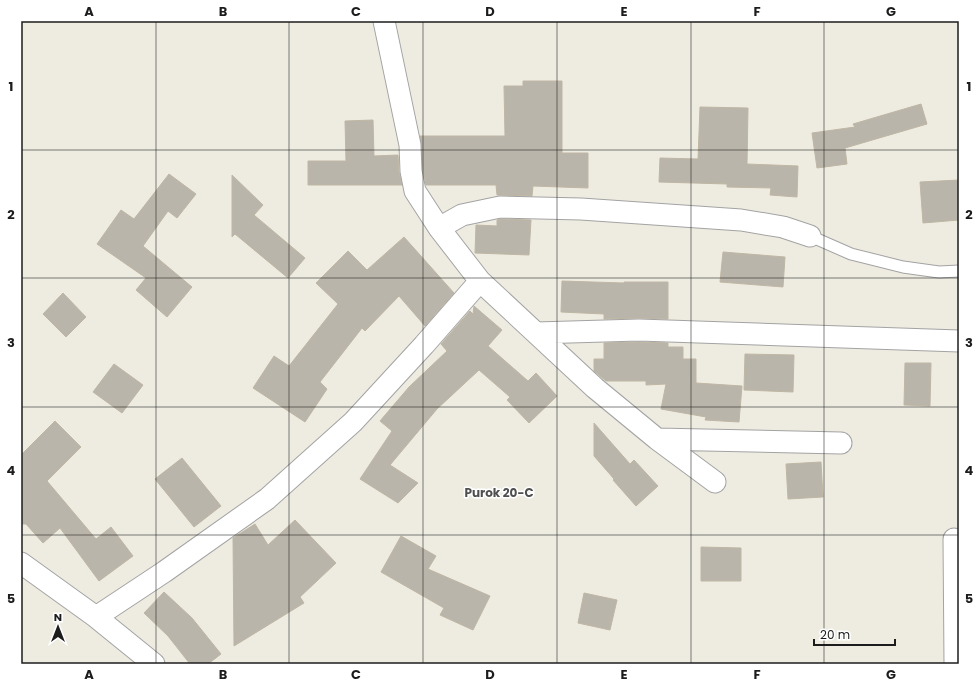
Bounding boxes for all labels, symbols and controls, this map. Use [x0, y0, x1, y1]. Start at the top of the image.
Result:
text: A [84, 2, 94, 21]
text: B [219, 2, 228, 21]
text: C [351, 2, 361, 21]
text: D [485, 2, 495, 21]
text: E [620, 2, 628, 21]
text: F [753, 2, 761, 21]
text: G [886, 2, 896, 21]
text: 1 [9, 77, 13, 96]
text: 1 [967, 77, 971, 96]
text: 2 [7, 205, 15, 224]
text: 2 [965, 205, 973, 224]
text: 3 [7, 333, 15, 352]
text: 3 [965, 333, 973, 352]
text: 4 [7, 461, 16, 480]
text: 4 [965, 461, 974, 480]
district label: Purok 20-C [464, 484, 534, 501]
text: 5 [7, 589, 15, 608]
text: 5 [965, 589, 973, 608]
north arrow [38, 607, 78, 647]
text: N [54, 609, 62, 625]
scale bar [814, 621, 895, 647]
text: 20 m [820, 626, 850, 643]
text: A [84, 665, 94, 684]
text: B [219, 665, 228, 684]
text: C [351, 665, 361, 684]
text: D [485, 665, 495, 684]
text: E [620, 665, 628, 684]
text: F [753, 665, 761, 684]
text: G [886, 665, 896, 684]

